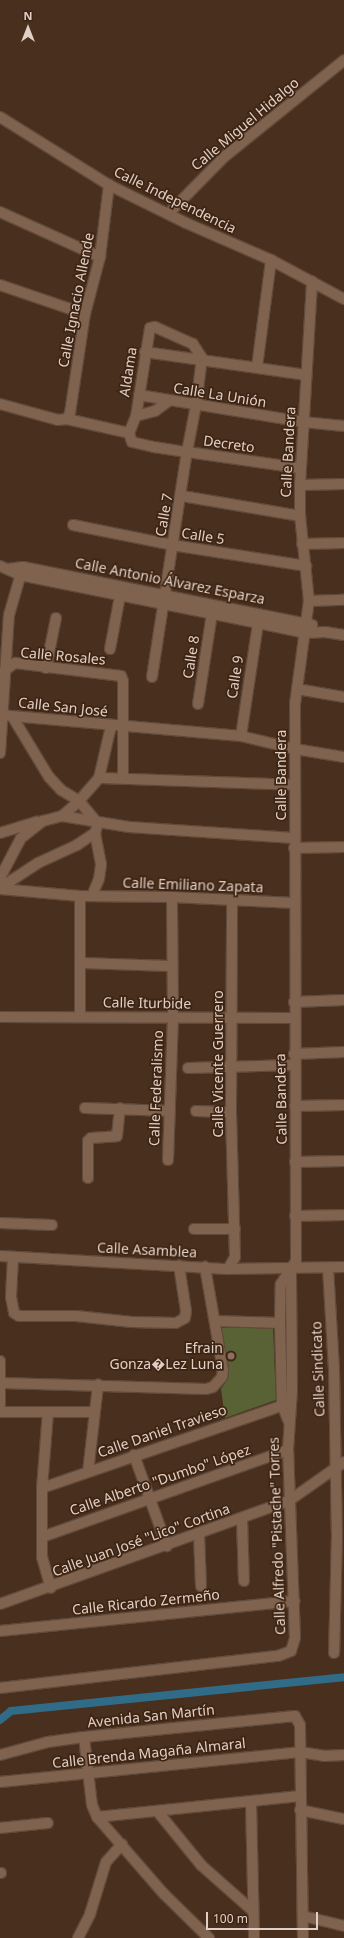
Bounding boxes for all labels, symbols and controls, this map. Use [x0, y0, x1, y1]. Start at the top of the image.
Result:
north arrow [8, 8, 48, 48]
text: N [24, 8, 32, 23]
street label: Calle Miguel Hidalgo [188, 74, 302, 174]
street label: Calle Independencia [111, 163, 239, 237]
street label: Calle Ignacio Allende [55, 231, 97, 369]
street label: Aldama [116, 346, 140, 398]
street label: Calle La Unión [172, 379, 268, 411]
street label: Calle Bandera [277, 406, 299, 498]
street label: Decreto [202, 432, 256, 456]
street label: Calle 7 [152, 492, 176, 538]
street label: Calle 5 [180, 524, 226, 548]
street label: Calle Antonio Álvarez Esparza [74, 554, 266, 608]
street label: Calle 8 [179, 634, 203, 680]
street label: Calle Rosales [20, 644, 106, 668]
street label: Calle 9 [223, 654, 247, 700]
street label: Calle San José [17, 694, 109, 720]
street label: Calle Bandera [273, 730, 289, 820]
street label: Calle Emiliano Zapata [122, 874, 264, 896]
street label: Calle Vicente Guerrero [210, 990, 226, 1138]
street label: Calle Iturbide [103, 994, 191, 1012]
street label: Calle Federalismo [146, 1030, 166, 1146]
street label: Calle Bandera [272, 1053, 290, 1145]
street label: Calle Asamblea [97, 1239, 197, 1261]
street label: Calle Sindicato [308, 1321, 328, 1417]
place label: Efrain Gonza�Lez Luna [109, 1340, 223, 1372]
marker: Efrain Gonza�Lez Luna [226, 1351, 236, 1361]
street label: Calle Daniel Travieso [95, 1401, 229, 1461]
street label: Calle Alfredo "Pistache" Torres [265, 1437, 289, 1635]
street label: Calle Alberto "Dumbo" López [67, 1441, 253, 1519]
street label: Calle Juan José "Lico" Cortina [50, 1500, 232, 1580]
street label: Calle Ricardo Zermeño [71, 1586, 221, 1618]
street label: Avenida San Martín [87, 1701, 215, 1731]
street label: Calle Brenda Magaña Almaral [51, 1734, 247, 1772]
scale bar [208, 1904, 320, 1930]
text: 100 m [213, 1910, 248, 1927]

